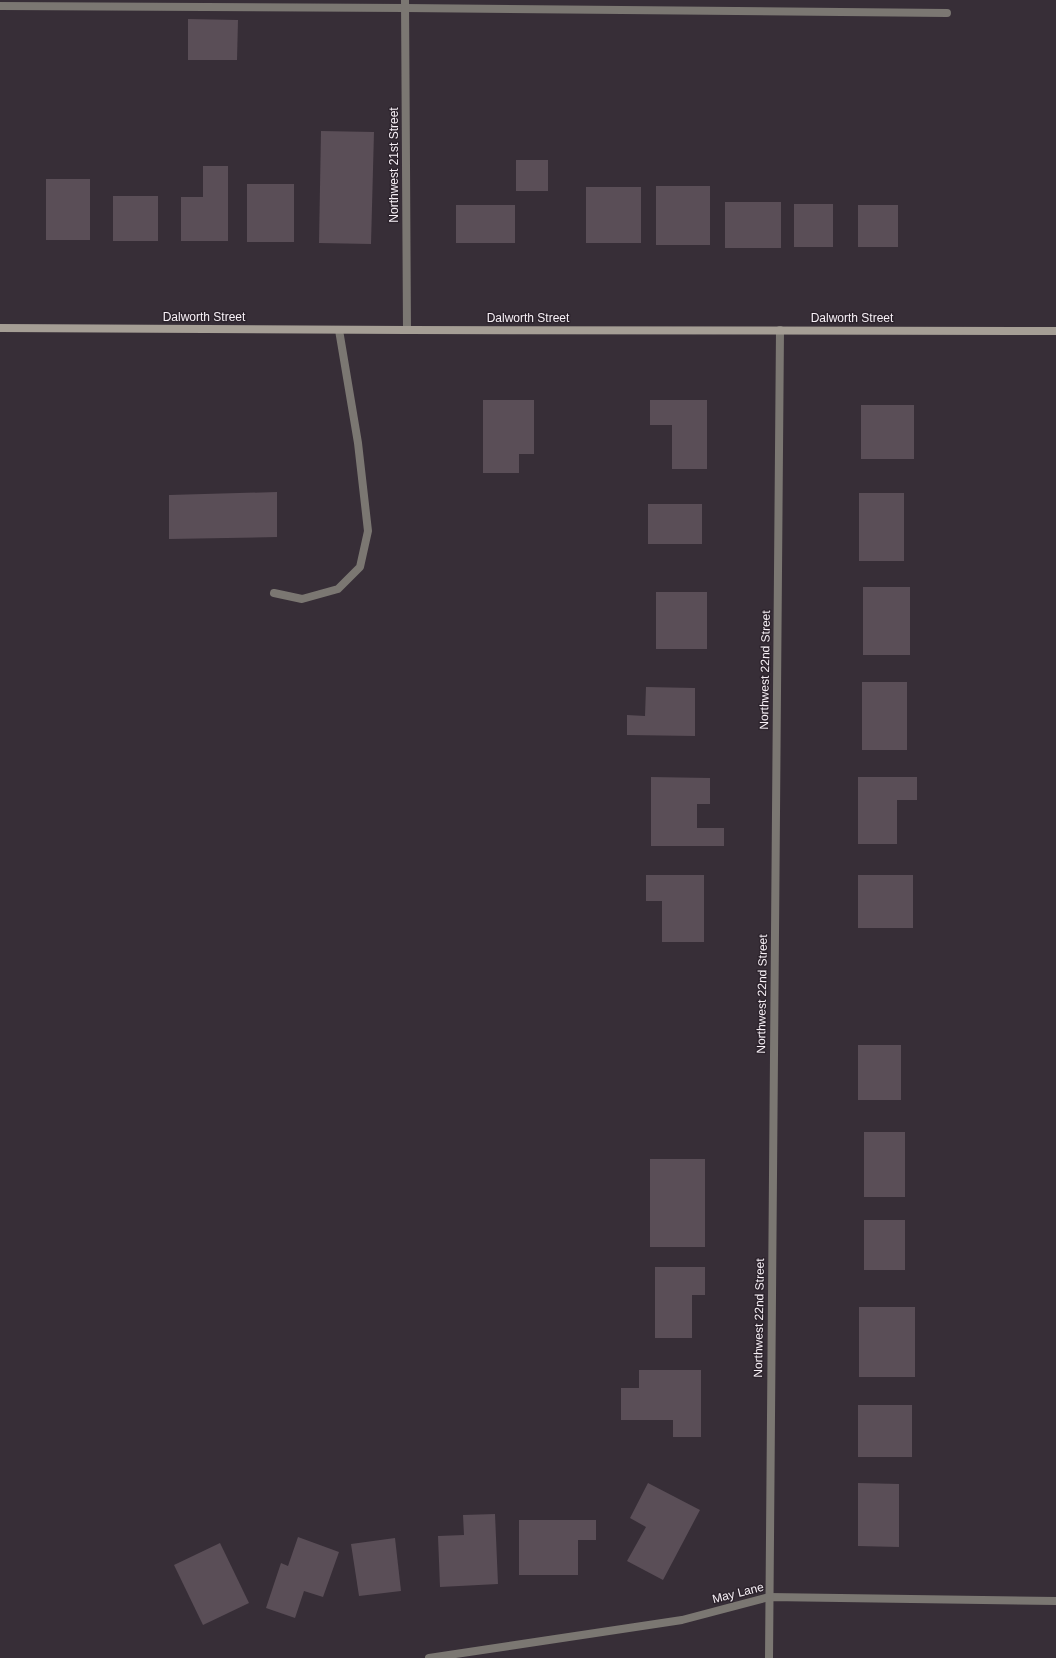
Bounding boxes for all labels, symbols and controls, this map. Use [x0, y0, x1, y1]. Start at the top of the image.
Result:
street label: Northwest 21st Street [387, 107, 401, 223]
street label: Dalworth Street [163, 310, 246, 324]
street label: Dalworth Street [487, 311, 570, 325]
street label: Dalworth Street [811, 311, 894, 325]
street label: Northwest 22nd Street [757, 610, 773, 730]
street label: Northwest 22nd Street [754, 934, 770, 1054]
street label: Northwest 22nd Street [751, 1258, 767, 1378]
street label: May Lane [711, 1580, 766, 1606]

